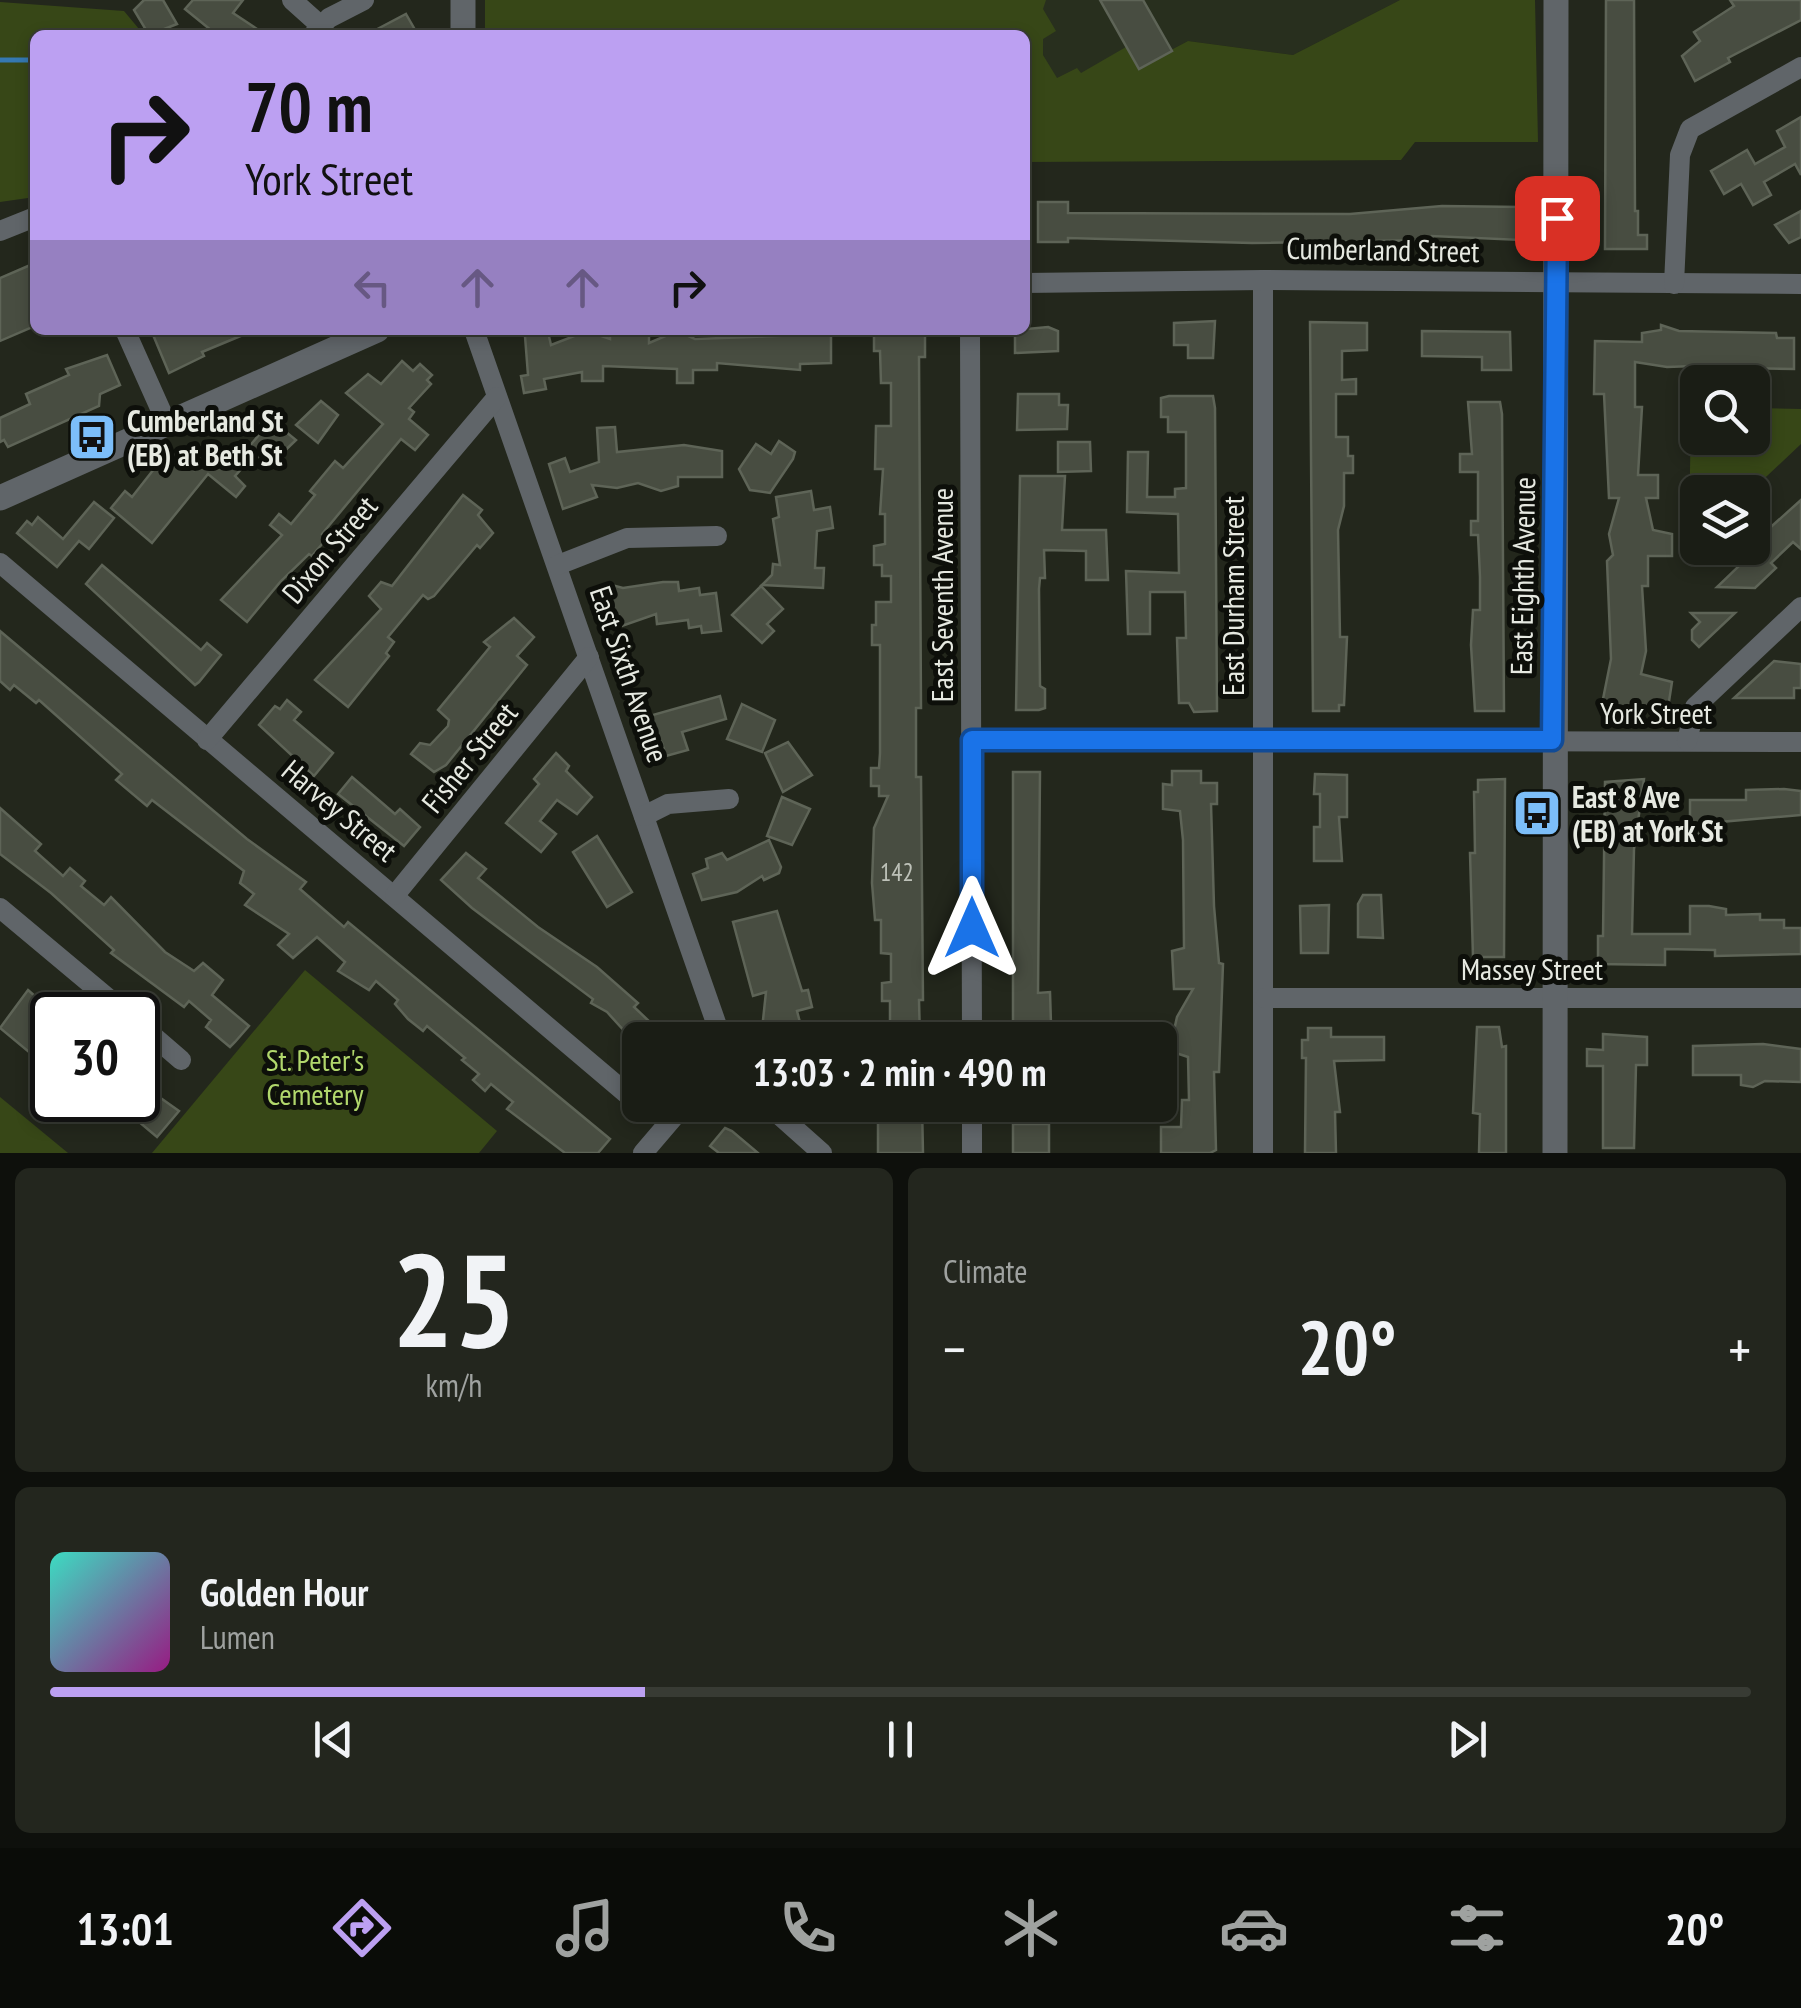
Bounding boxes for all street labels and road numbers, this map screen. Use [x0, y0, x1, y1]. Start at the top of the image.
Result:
street label: Cumberland Street [1286, 228, 1481, 270]
street label: East Eighth Avenue [1501, 477, 1543, 675]
street label: Dixon Street [273, 487, 386, 611]
street label: East Seventh Avenue [922, 488, 961, 702]
street label: East Durham Street [1213, 495, 1252, 696]
street label: East Sixth Avenue [582, 581, 678, 767]
street label: Fisher Street [413, 693, 526, 820]
street label: York Street [1600, 693, 1713, 732]
street label: Harvey Street [274, 750, 406, 870]
street label: Massey Street [1461, 949, 1604, 988]

